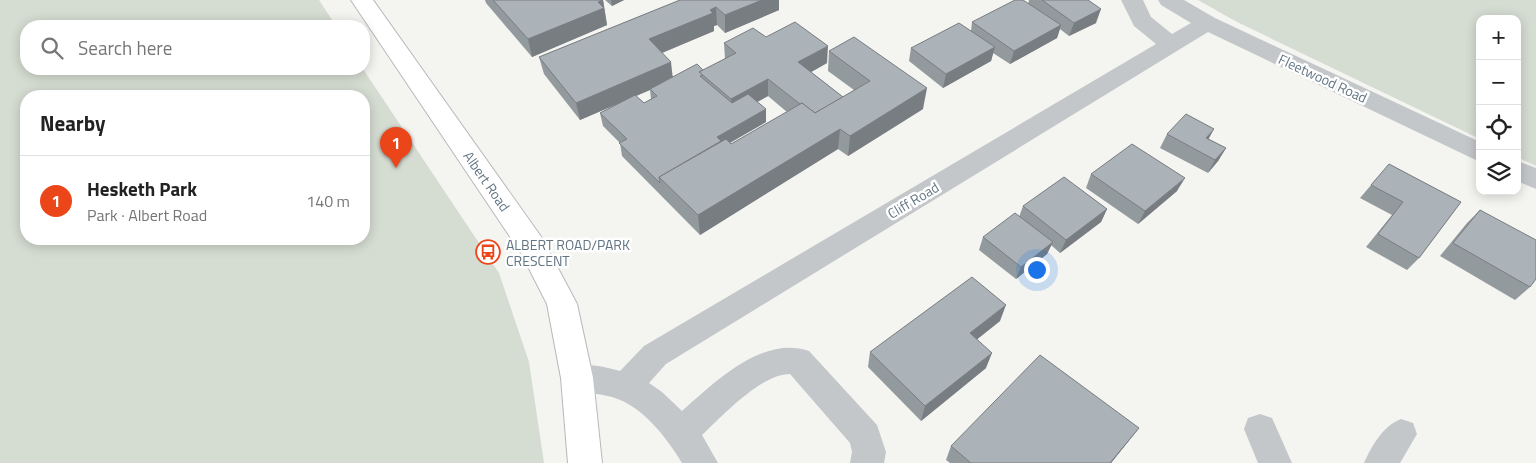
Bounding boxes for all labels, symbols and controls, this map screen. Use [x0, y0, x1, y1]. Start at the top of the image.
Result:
map controls [1476, 15, 1521, 195]
button: + [1476, 15, 1521, 60]
search box [20, 20, 370, 75]
text: Search here [78, 33, 172, 62]
icon: search [38, 34, 66, 62]
street label: Fleetwood Road [1275, 48, 1371, 108]
button: − [1476, 60, 1521, 105]
button: locate [1476, 105, 1521, 150]
text: Nearby [40, 107, 105, 139]
pin: 1 [380, 127, 412, 168]
street label: Albert Road [459, 147, 515, 215]
button: layers [1476, 150, 1521, 195]
text: Hesketh Park [87, 174, 197, 203]
street label: Cliff Road [883, 176, 943, 224]
text: 1 [52, 189, 60, 213]
text: 140 m [306, 189, 350, 213]
text: Park · Albert Road [87, 203, 207, 227]
place label: ALBERT ROAD/PARK CRESCENT [506, 234, 630, 271]
bus stop icon: ALBERT ROAD/PARK CRESCENT [475, 239, 501, 265]
your location [1024, 257, 1050, 283]

